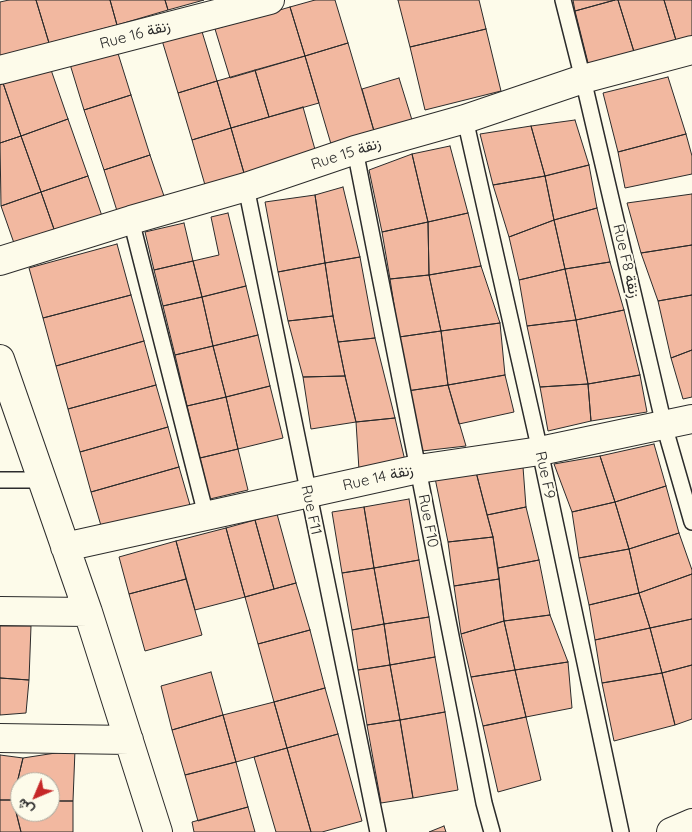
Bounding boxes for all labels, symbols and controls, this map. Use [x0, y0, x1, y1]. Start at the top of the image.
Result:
street label: Rue 16 زنقة [98, 17, 172, 53]
street label: Rue 15 زنقة [309, 134, 383, 174]
street label: Rue F8 زنقة [609, 222, 643, 300]
street label: Rue F9 [531, 450, 559, 500]
street label: Rue 14 زنقة [341, 461, 415, 495]
street label: Rue F11 [297, 483, 325, 537]
street label: Rue F10 [414, 493, 442, 549]
north arrow [10, 772, 60, 822]
text: ش [13, 795, 37, 819]

